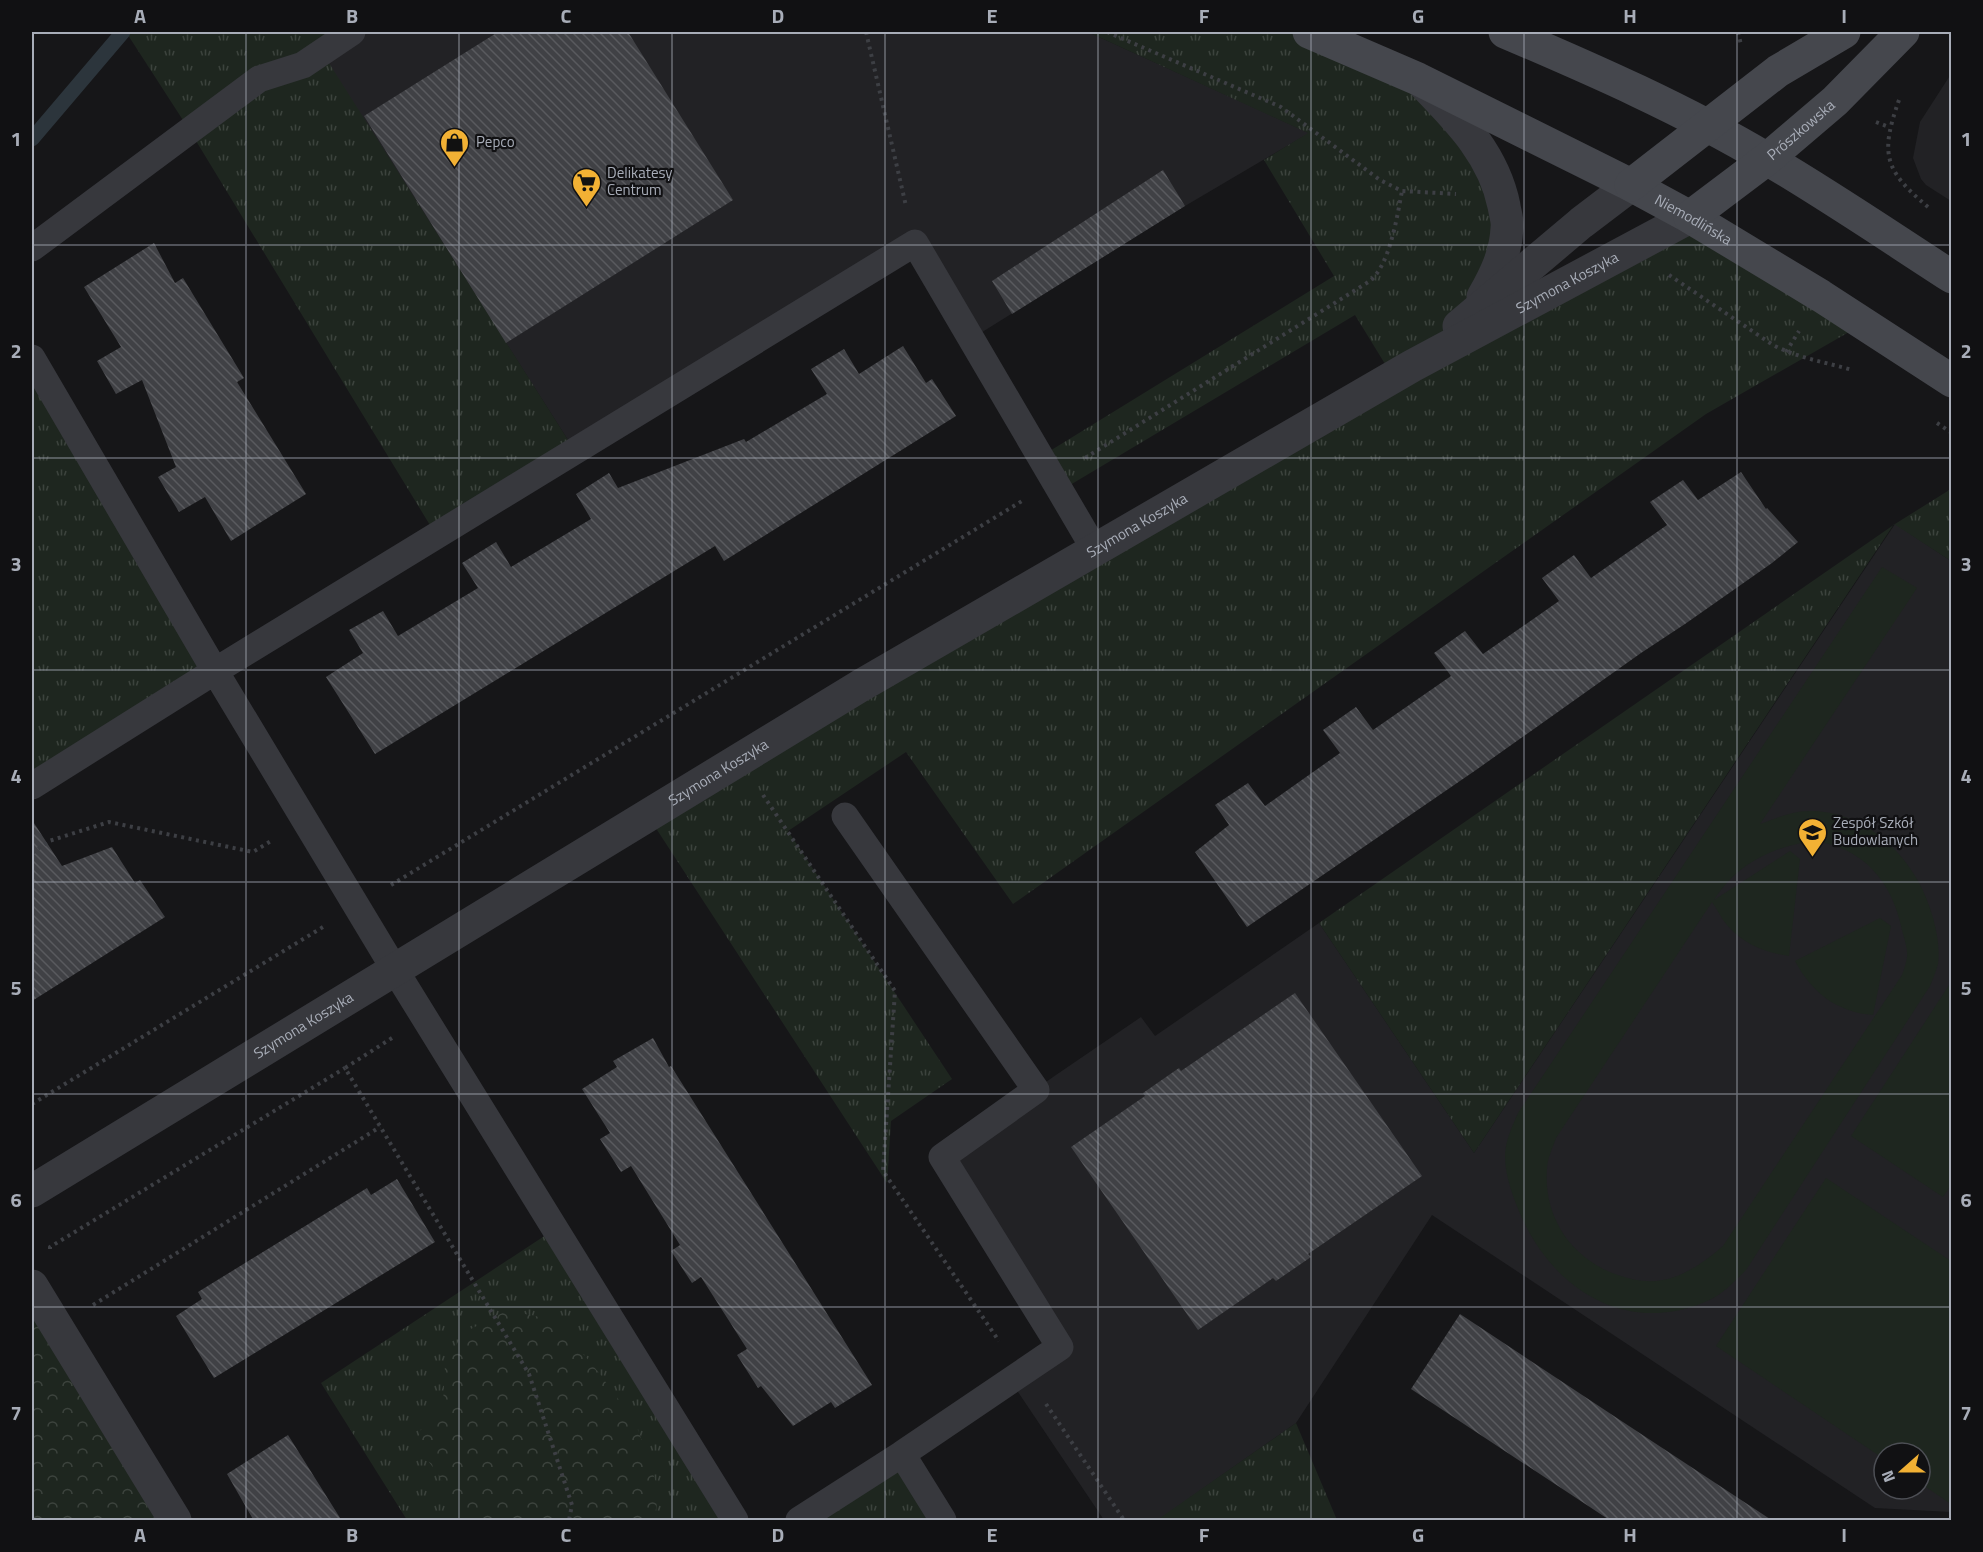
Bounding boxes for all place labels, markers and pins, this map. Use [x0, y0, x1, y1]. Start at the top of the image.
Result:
shop icon: Pepco [439, 126, 471, 168]
place label: Pepco [476, 130, 515, 153]
place label: Delikatesy Centrum [607, 161, 673, 201]
supermarket icon: Delikatesy Centrum [570, 166, 602, 208]
place label: Zespół Szkół Budowlanych [1833, 811, 1918, 851]
school or university icon: Zespół Szkół Budowlanych [1796, 816, 1828, 858]

